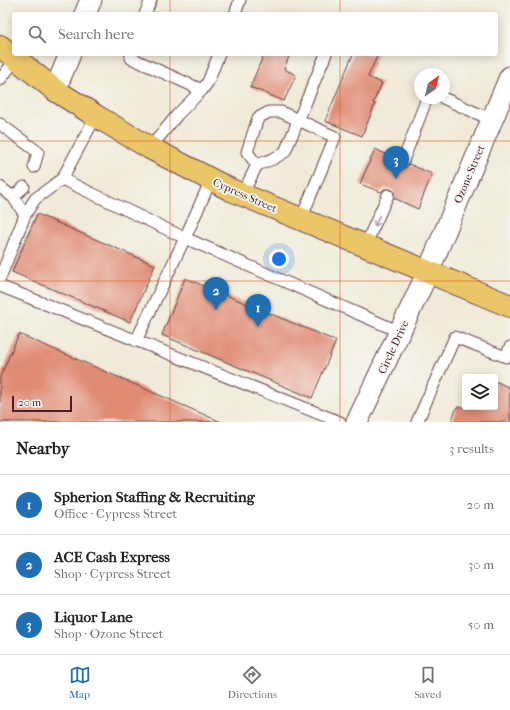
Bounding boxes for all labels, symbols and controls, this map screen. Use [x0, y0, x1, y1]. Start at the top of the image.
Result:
search box [12, 12, 498, 56]
icon: search [26, 23, 48, 45]
text: Search here [58, 25, 134, 43]
north arrow [414, 68, 450, 104]
street label: Ozone Street [451, 143, 488, 205]
pin: 3 [383, 146, 409, 179]
street label: Cypress Street [211, 176, 279, 215]
one-way arrow [373, 214, 380, 226]
your location [269, 249, 289, 269]
pin: 2 [203, 277, 229, 310]
pin: 1 [245, 294, 271, 327]
street label: Circle Drive [375, 318, 412, 376]
map controls [462, 374, 498, 410]
button: layers [462, 374, 498, 410]
scale bar [12, 394, 72, 413]
text: 20 m [18, 396, 41, 409]
text: Nearby [16, 438, 70, 458]
text: 3 results [449, 441, 494, 456]
text: Spherion Staffing & Recruiting [54, 488, 255, 506]
text: 1 [27, 497, 31, 512]
text: 20 m [467, 497, 494, 512]
text: Office · Cypress Street [54, 506, 177, 521]
text: ACE Cash Express [54, 548, 170, 566]
text: 2 [26, 557, 32, 572]
text: 30 m [468, 557, 494, 572]
text: Shop · Cypress Street [54, 566, 171, 581]
text: Liquor Lane [54, 608, 133, 626]
text: 3 [26, 617, 32, 632]
text: 50 m [468, 617, 494, 632]
text: Shop · Ozone Street [54, 626, 163, 641]
tab: Map [69, 664, 91, 701]
tab: Directions [228, 664, 277, 701]
tab: Saved [414, 664, 441, 701]

